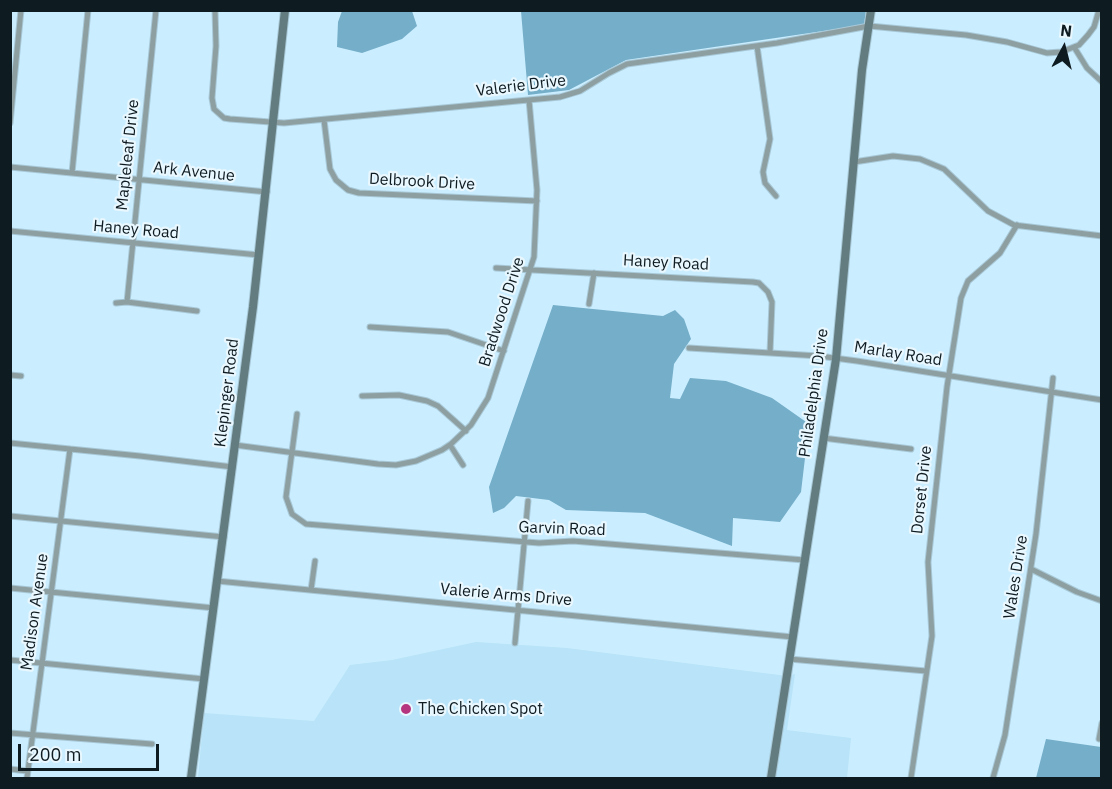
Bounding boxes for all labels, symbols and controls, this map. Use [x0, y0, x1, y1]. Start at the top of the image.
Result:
north arrow [1034, 18, 1094, 78]
text: N [1059, 20, 1073, 41]
street label: Valerie Drive [475, 71, 567, 101]
street label: Mapleleaf Drive [113, 98, 143, 212]
street label: Ark Avenue [152, 158, 236, 186]
street label: Delbrook Drive [368, 170, 476, 194]
street label: Haney Road [92, 217, 180, 243]
street label: Haney Road [622, 251, 710, 275]
street label: Bradwood Drive [475, 255, 529, 369]
street label: Philadelphia Drive [795, 327, 833, 459]
street label: Klepinger Road [211, 338, 243, 448]
street label: Marlay Road [853, 338, 943, 370]
street label: Dorset Drive [908, 445, 936, 535]
street label: Garvin Road [518, 518, 606, 540]
street label: Wales Drive [1000, 534, 1032, 620]
street label: Madison Avenue [17, 552, 53, 672]
street label: Valerie Arms Drive [439, 580, 573, 610]
place label: The Chicken Spot [418, 699, 543, 719]
marker: The Chicken Spot [399, 702, 413, 716]
scale bar [21, 732, 162, 770]
text: 200 m [29, 743, 81, 766]

